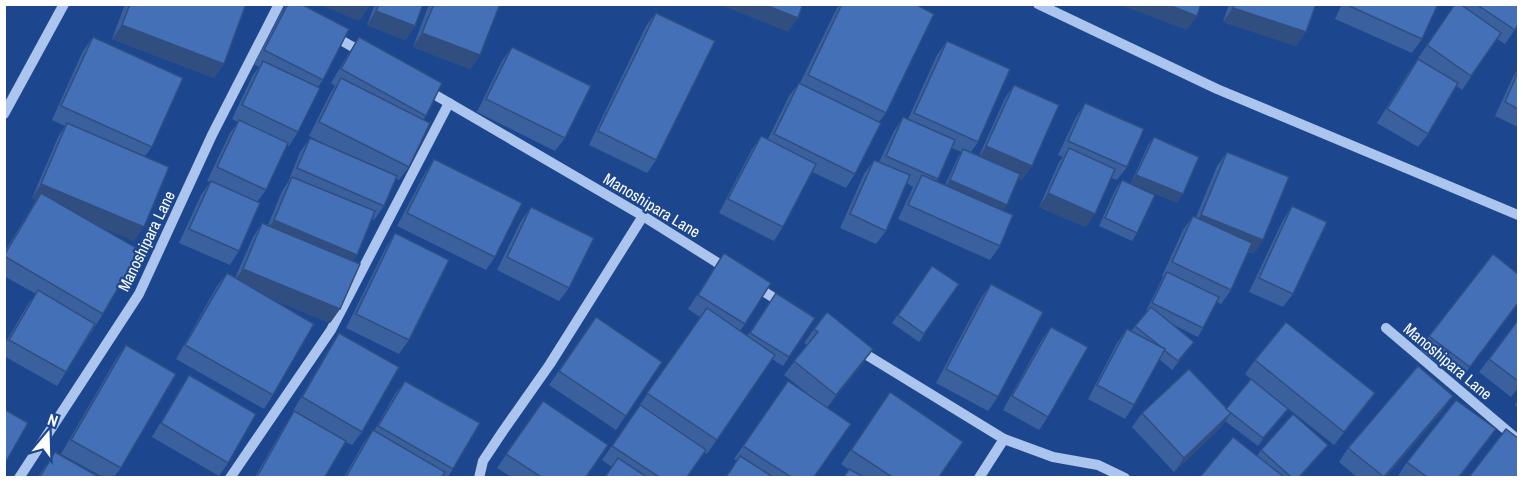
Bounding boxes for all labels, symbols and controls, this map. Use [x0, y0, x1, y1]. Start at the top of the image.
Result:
street label: Manoshipara Lane [599, 167, 705, 243]
street label: Manoshipara Lane [112, 187, 180, 295]
street label: Manoshipara Lane [1399, 317, 1497, 405]
north arrow [18, 404, 78, 464]
text: N [45, 408, 61, 432]

